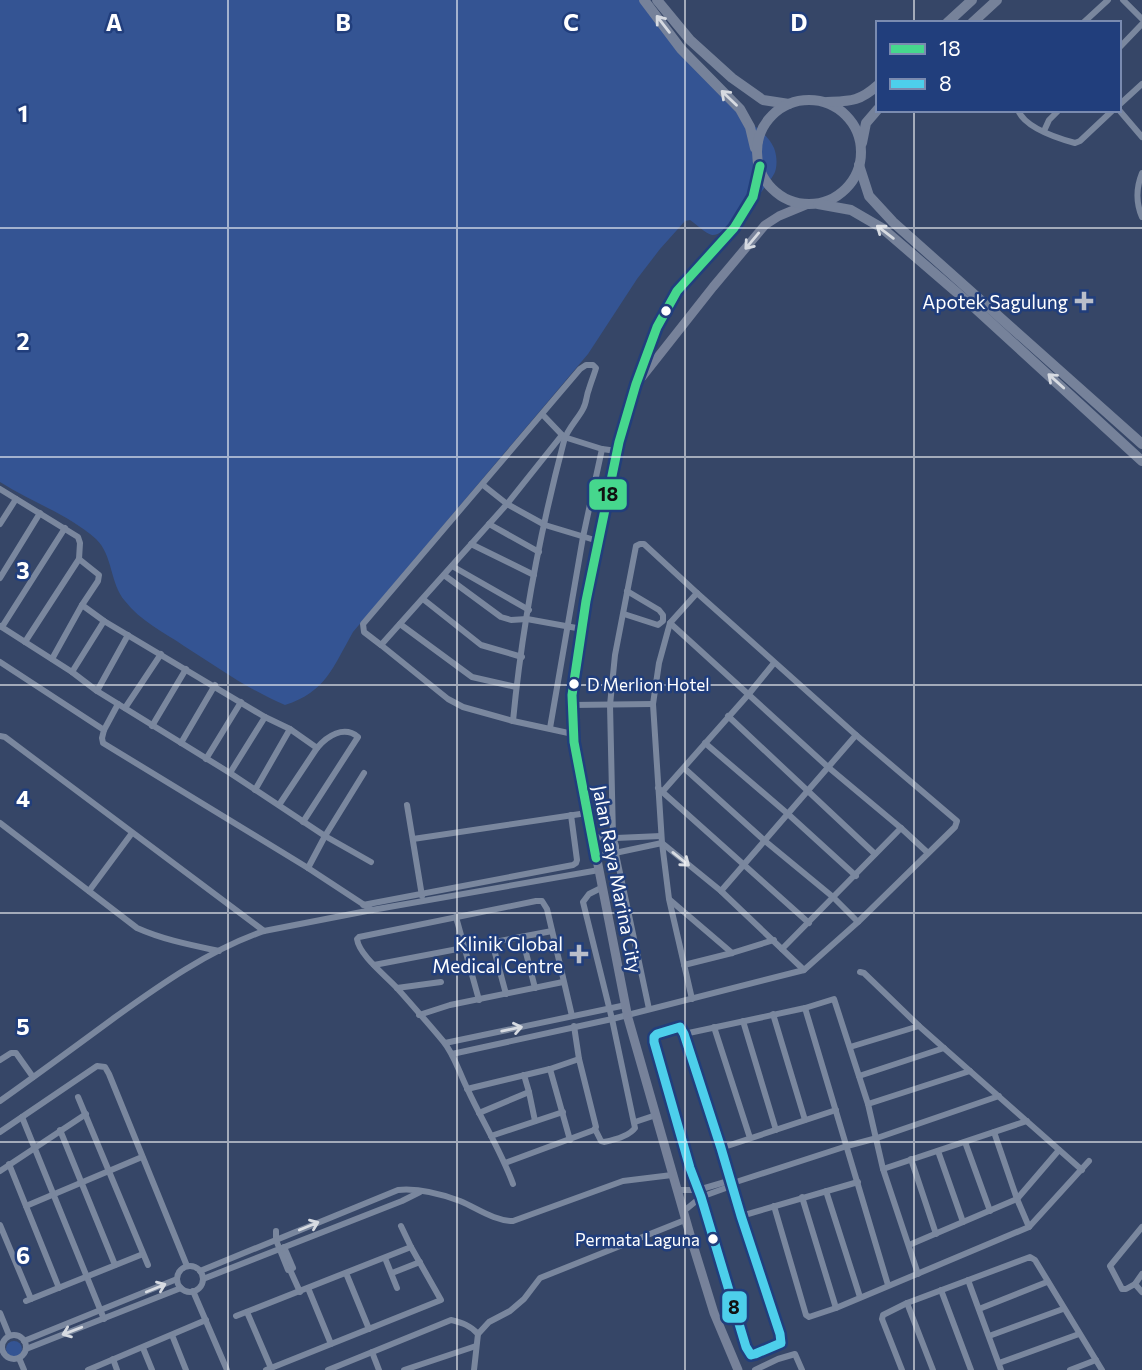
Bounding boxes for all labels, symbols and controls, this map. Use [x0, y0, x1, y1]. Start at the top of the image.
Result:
text: A [106, 8, 123, 36]
text: B [335, 8, 351, 36]
text: C [563, 8, 579, 36]
text: D [791, 8, 808, 36]
one-way arrow [655, 16, 670, 34]
legend [876, 21, 1121, 112]
text: 18 [939, 35, 961, 60]
text: 8 [939, 70, 952, 95]
one-way arrow [720, 90, 737, 107]
text: 1 [18, 99, 28, 127]
one-way arrow [876, 224, 894, 239]
one-way arrow [744, 232, 760, 250]
place label: Apotek Sagulung [922, 290, 1068, 313]
marker: Apotek Sagulung [1074, 291, 1094, 311]
unlabelled marker [659, 304, 673, 318]
text: 2 [16, 327, 30, 355]
one-way arrow [1048, 373, 1065, 390]
line badge: 18 [588, 478, 628, 511]
text: 18 [598, 482, 618, 505]
text: 3 [16, 556, 30, 584]
place label: D Merlion Hotel [587, 674, 710, 695]
marker: D Merlion Hotel [567, 677, 581, 691]
street label: Jalan Raya Marina City [589, 783, 648, 975]
text: 4 [16, 784, 30, 812]
one-way arrow [672, 851, 690, 866]
place label: Klinik Global Medical Centre [432, 932, 563, 977]
marker: Klinik Global Medical Centre [569, 944, 589, 964]
text: 5 [16, 1012, 30, 1040]
one-way arrow [500, 1021, 523, 1035]
one-way arrow [297, 1219, 319, 1232]
place label: Permata Laguna [575, 1229, 700, 1250]
marker: Permata Laguna [706, 1232, 720, 1246]
text: 6 [16, 1241, 30, 1269]
one-way arrow [144, 1280, 166, 1293]
line badge: 8 [721, 1290, 748, 1324]
text: 8 [728, 1295, 740, 1318]
one-way arrow [62, 1326, 84, 1339]

